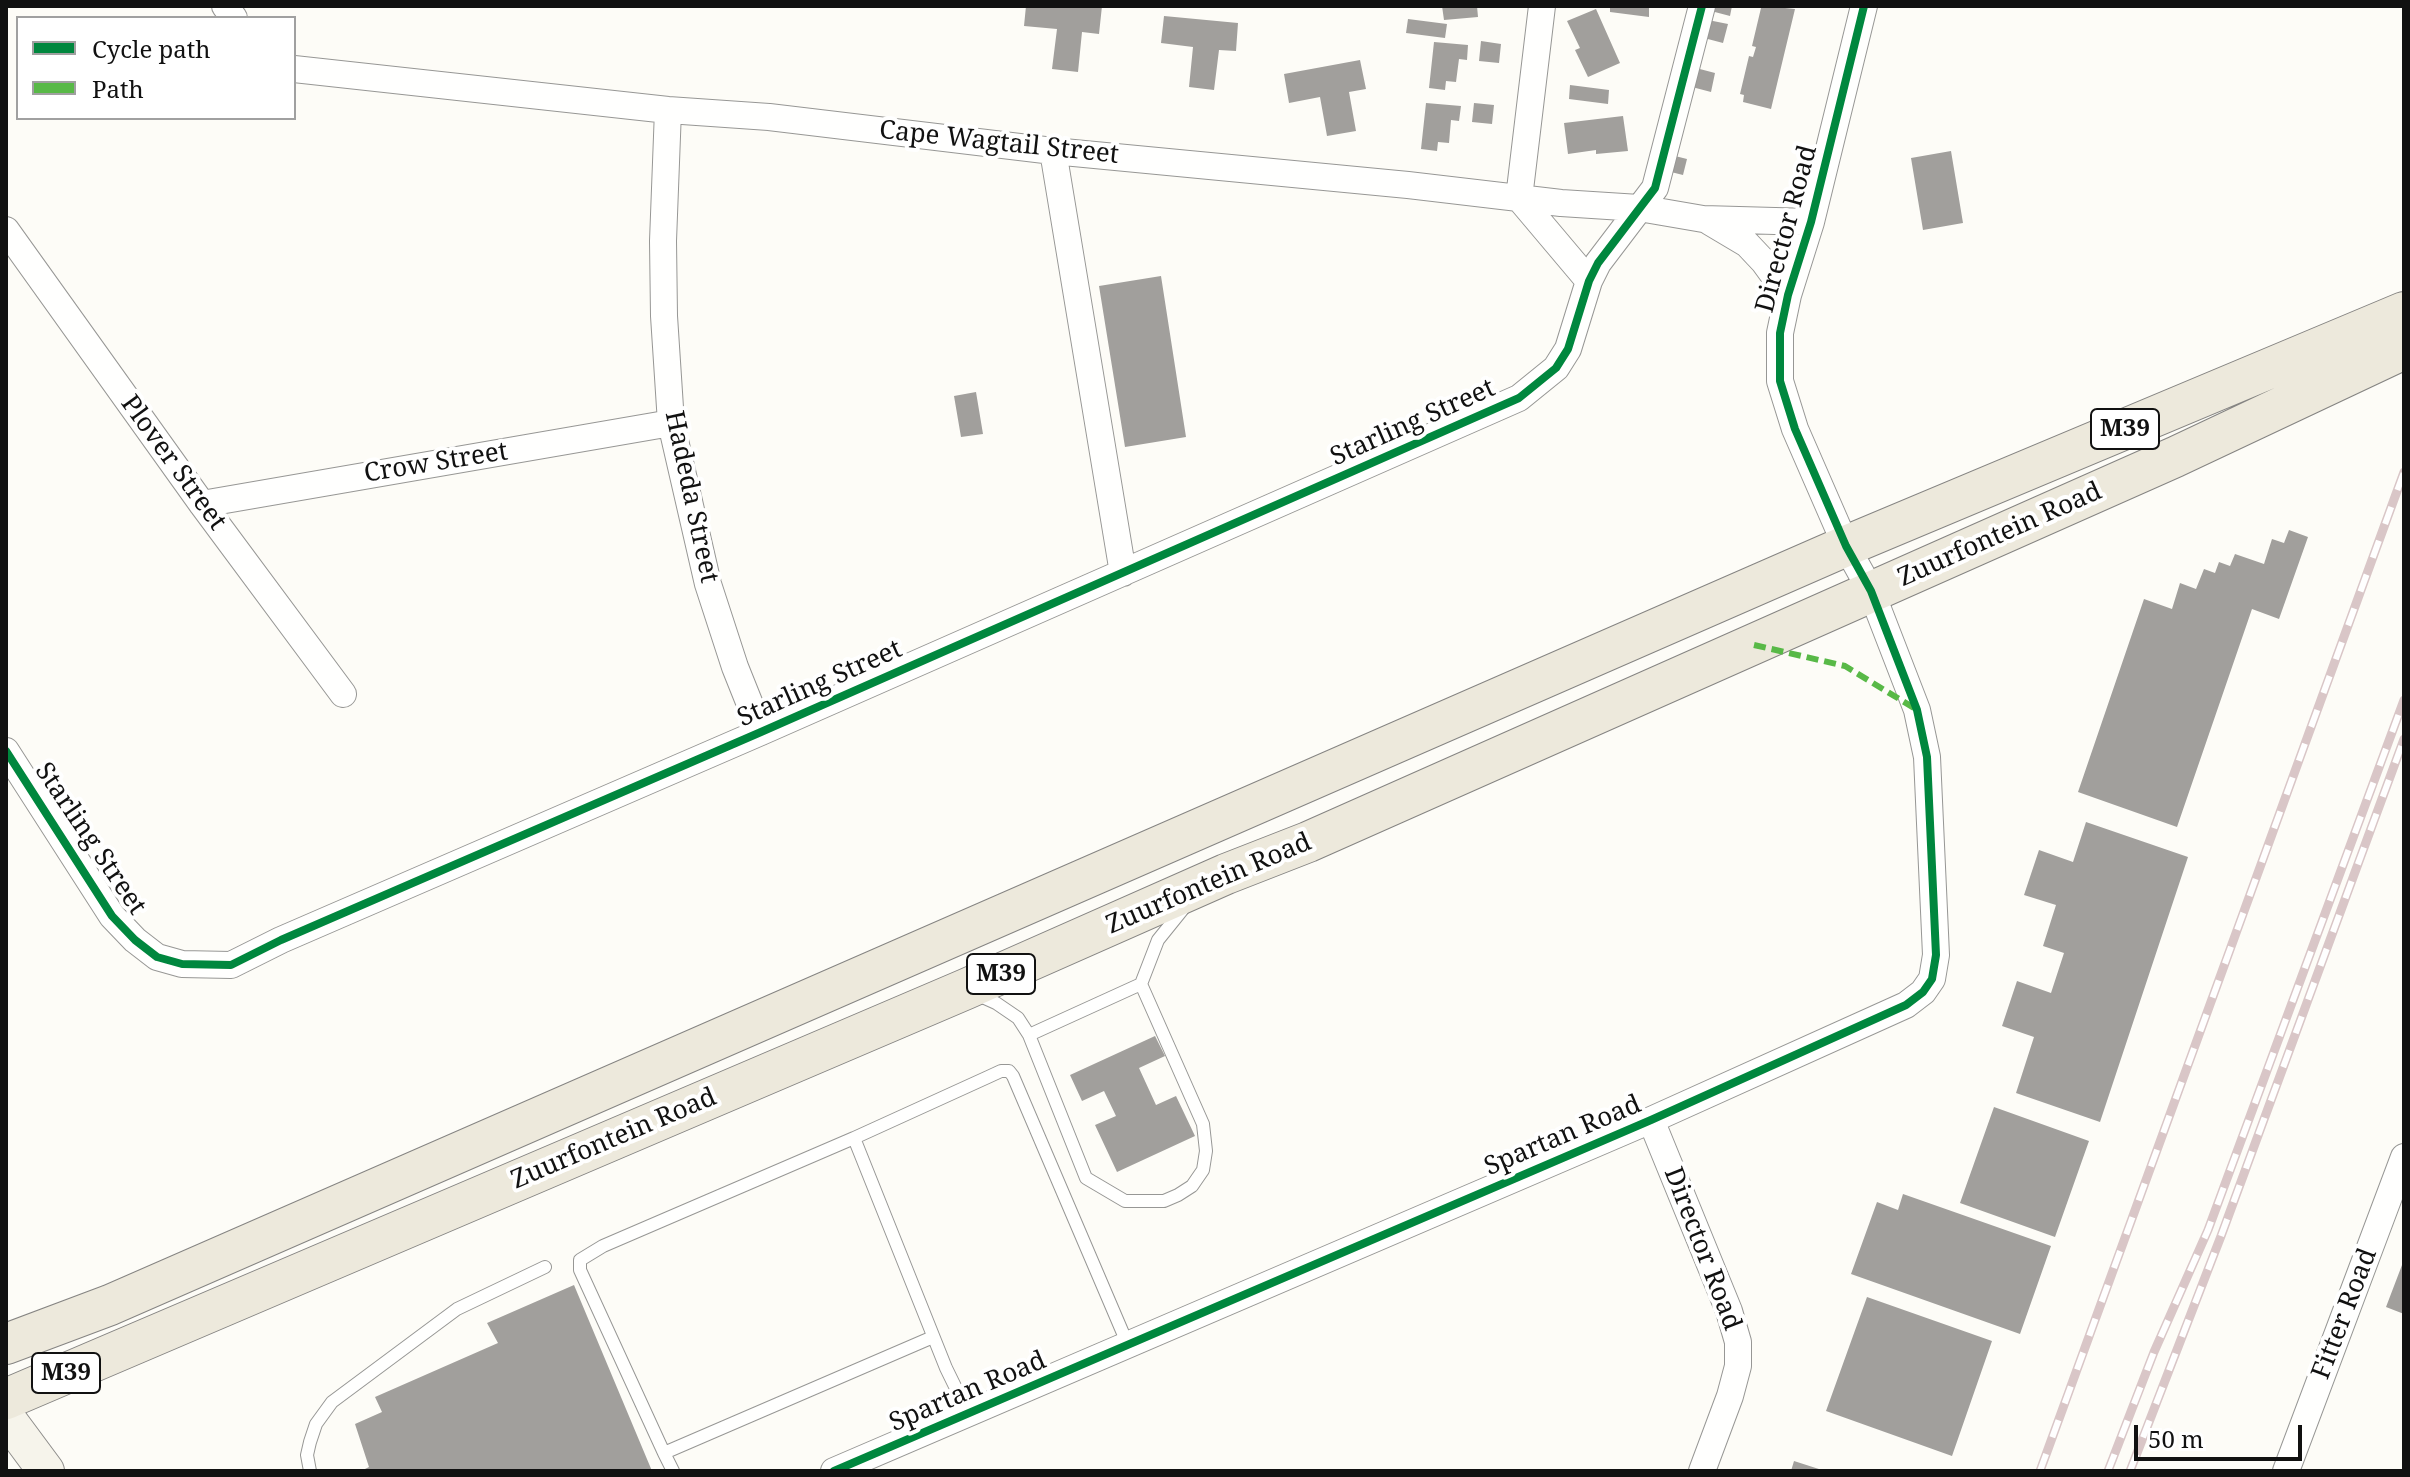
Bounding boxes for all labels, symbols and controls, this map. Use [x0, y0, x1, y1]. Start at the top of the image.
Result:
legend [16, 16, 296, 120]
text: Cycle path [92, 32, 211, 65]
text: Path [92, 72, 144, 105]
street label: Cape Wagtail Street [878, 115, 1120, 171]
street label: Director Road [1750, 142, 1824, 316]
street label: Starling Street [1326, 373, 1500, 473]
street label: Plover Street [114, 389, 232, 537]
street label: Hadeda Street [658, 408, 724, 586]
road number: M39 [2091, 409, 2159, 449]
street label: Crow Street [362, 436, 510, 490]
street label: Zuurfontein Road [1893, 476, 2107, 594]
street label: Starling Street [733, 634, 907, 734]
street label: Starling Street [28, 757, 152, 921]
street label: Zuurfontein Road [1102, 827, 1316, 941]
road number: M39 [967, 954, 1035, 994]
street label: Zuurfontein Road [507, 1082, 721, 1196]
street label: Spartan Road [1480, 1089, 1646, 1183]
street label: Director Road [1657, 1163, 1747, 1335]
street label: Fitter Road [2306, 1244, 2384, 1384]
street label: Spartan Road [885, 1345, 1051, 1439]
road number: M39 [32, 1353, 100, 1393]
scale bar [2138, 1409, 2306, 1459]
text: 50 m [2148, 1422, 2204, 1455]

